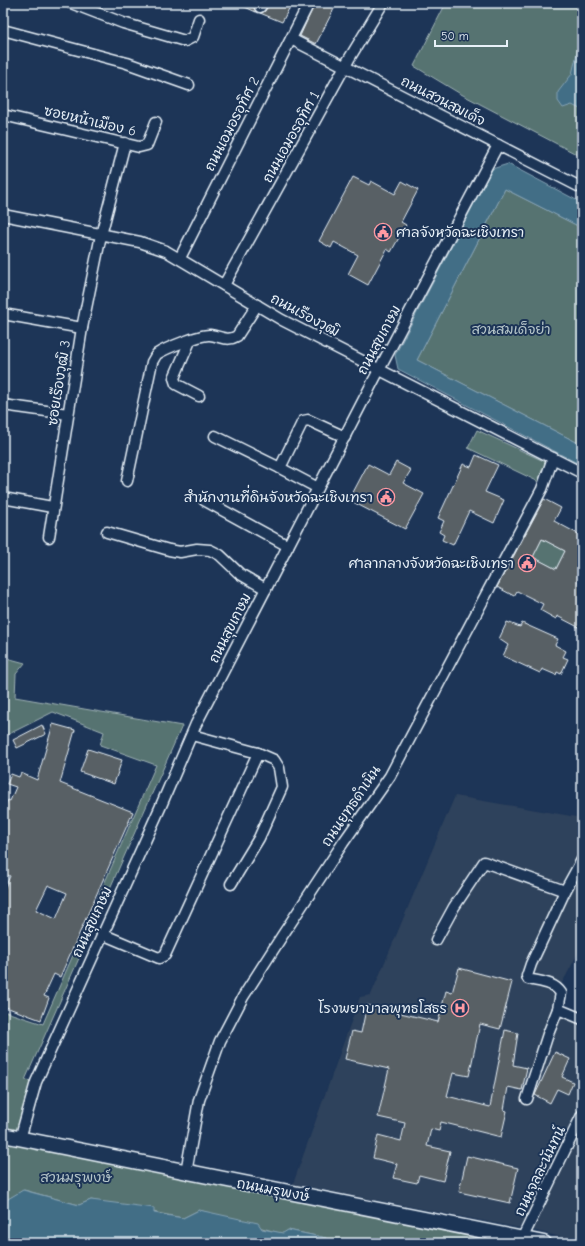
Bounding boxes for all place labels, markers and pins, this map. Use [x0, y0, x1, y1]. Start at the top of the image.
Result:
public building icon: ศาลจังหวัดฉะเชิงเทรา [373, 222, 393, 242]
place label: ศาลจังหวัดฉะเชิงเทรา [396, 224, 524, 241]
place label: สำนักงานที่ดินจังหวัดฉะเชิงเทรา [184, 484, 373, 506]
public building icon: สำนักงานที่ดินจังหวัดฉะเชิงเทรา [376, 487, 396, 507]
public building icon: ศาลากลางจังหวัดฉะเชิงเทรา [517, 553, 537, 573]
place label: ศาลากลางจังหวัดฉะเชิงเทรา [349, 555, 514, 572]
hospital icon: โรงพยาบาลพุทธโสธร [450, 998, 470, 1018]
place label: โรงพยาบาลพุทธโสธร [318, 999, 447, 1018]

